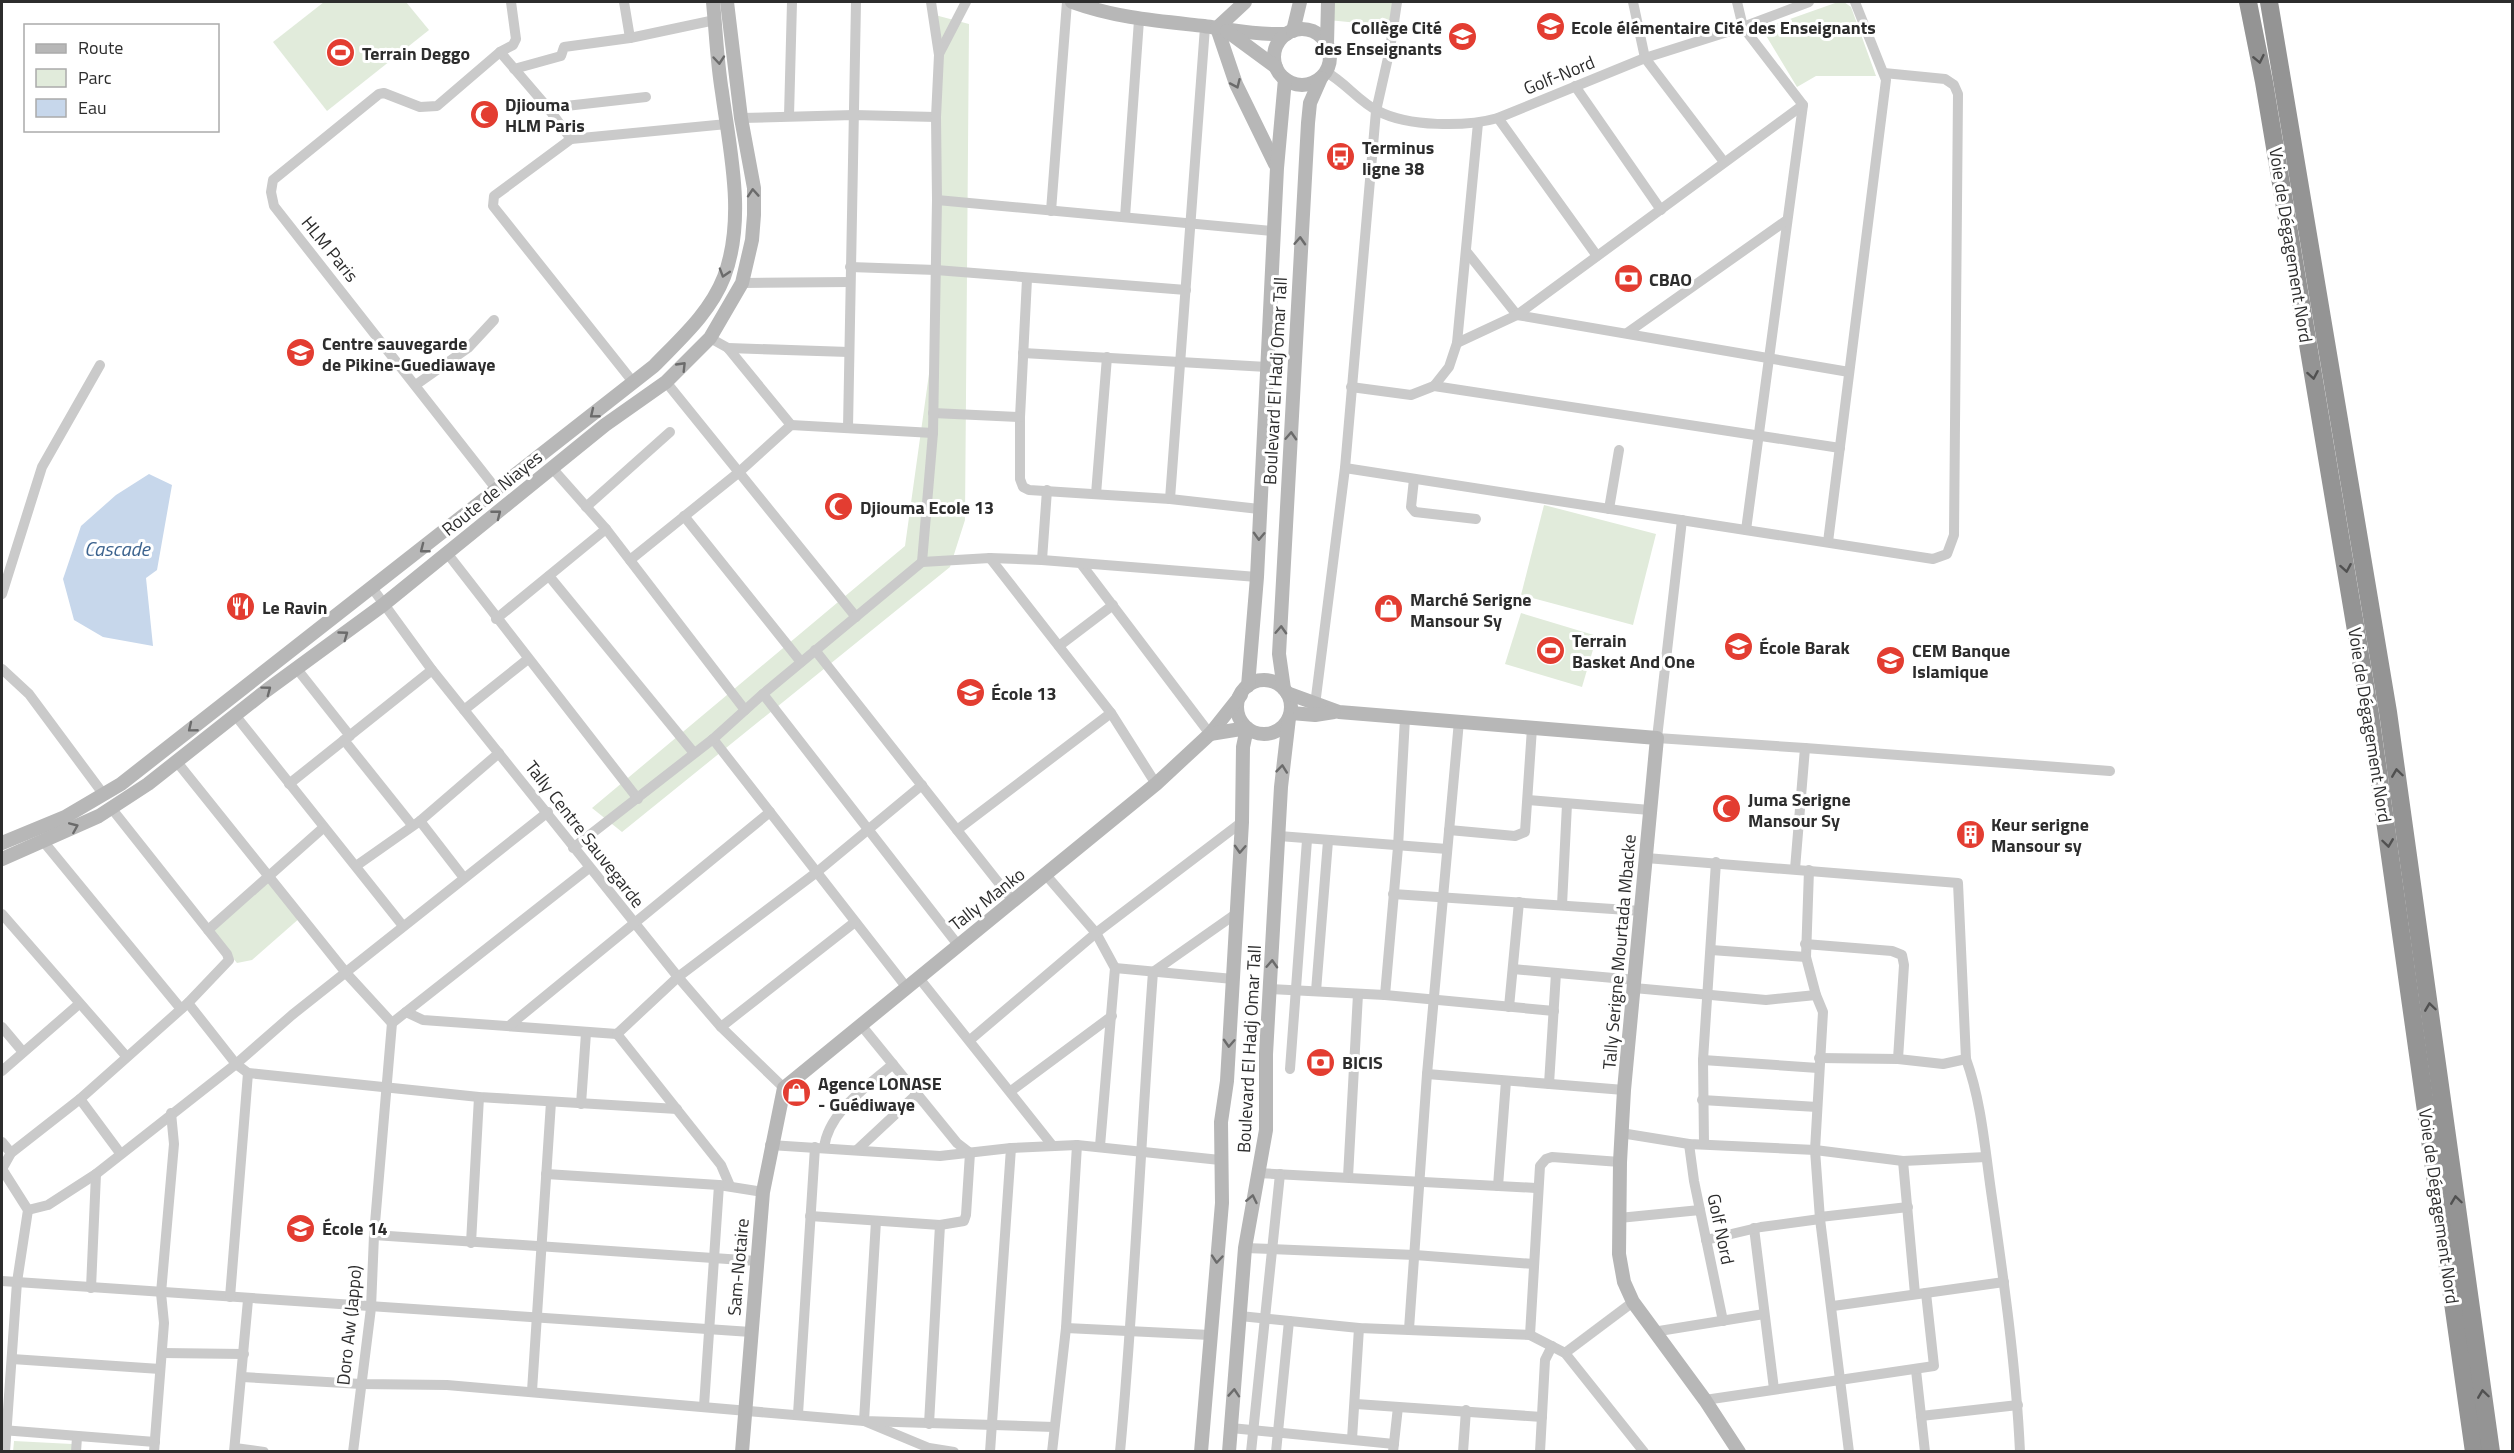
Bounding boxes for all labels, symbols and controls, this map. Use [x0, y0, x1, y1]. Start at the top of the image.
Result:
school or university icon: Ecole élémentaire Cité des Enseignants [1534, 11, 1566, 43]
place label: Collège Cité des Enseignants [1314, 14, 1442, 62]
place label: Ecole élémentaire Cité des Enseignants [1571, 14, 1876, 41]
school or university icon: Collège Cité des Enseignants [1447, 21, 1479, 53]
legend [24, 24, 219, 132]
text: Route [78, 34, 123, 61]
sports icon: Terrain Deggo [325, 37, 357, 69]
place label: Terrain Deggo [362, 40, 470, 67]
street label: Golf-Nord [1519, 48, 1599, 102]
one-way arrow [2252, 54, 2265, 64]
one-way arrow [712, 55, 725, 64]
text: Parc [78, 64, 112, 91]
one-way arrow [1229, 77, 1241, 88]
place label: Djiouma HLM Paris [505, 91, 585, 139]
text: Eau [78, 94, 107, 121]
mosque icon: Djiouma HLM Paris [468, 98, 500, 130]
place label: Terminus ligne 38 [1362, 134, 1434, 182]
bus stop icon: Terminus ligne 38 [1325, 141, 1357, 173]
street label: Voie de Dégagement Nord [2262, 145, 2320, 345]
one-way arrow [747, 188, 760, 197]
street label: HLM Paris [295, 210, 365, 288]
one-way arrow [1293, 236, 1306, 245]
bank icon: CBAO [1612, 263, 1644, 295]
place label: CBAO [1649, 266, 1692, 293]
one-way arrow [719, 268, 731, 278]
street label: Boulevard El Hadj Omar Tall [1256, 276, 1294, 486]
place label: Centre sauvegarde de Pikine-Guediawaye [322, 330, 495, 378]
school or university icon: Centre sauvegarde de Pikine-Guediawaye [285, 337, 317, 369]
one-way arrow [675, 363, 686, 373]
one-way arrow [2306, 370, 2319, 380]
one-way arrow [589, 407, 600, 418]
one-way arrow [1284, 431, 1297, 440]
street label: Route de Niayes [436, 444, 548, 542]
mosque icon: Djiouma Ecole 13 [823, 491, 855, 523]
place label: Djiouma Ecole 13 [860, 494, 994, 521]
one-way arrow [490, 511, 501, 522]
one-way arrow [1252, 531, 1265, 540]
water label: Cascade [84, 533, 152, 564]
one-way arrow [420, 541, 431, 552]
one-way arrow [2339, 563, 2351, 572]
place label: Marché Serigne Mansour Sy [1410, 586, 1532, 634]
restaurant icon: Le Ravin [225, 591, 257, 623]
shop icon: Marché Serigne Mansour Sy [1373, 593, 1405, 625]
place label: Le Ravin [262, 594, 327, 621]
street label: Voie de Dégagement Nord [2341, 625, 2399, 825]
one-way arrow [1274, 626, 1287, 635]
place label: Terrain Basket And One [1572, 627, 1695, 675]
one-way arrow [337, 631, 348, 642]
school or university icon: École Barak [1722, 631, 1754, 663]
sports icon: Terrain Basket And One [1535, 634, 1567, 666]
place label: École Barak [1759, 634, 1850, 661]
place label: CEM Banque Islamique [1912, 637, 2010, 685]
school or university icon: CEM Banque Islamique [1875, 644, 1907, 676]
school or university icon: École 13 [954, 677, 986, 709]
place label: École 13 [991, 680, 1057, 707]
one-way arrow [260, 687, 271, 698]
one-way arrow [188, 720, 199, 731]
street label: Tally Centre Sauvegarde [519, 755, 651, 913]
one-way arrow [1275, 764, 1288, 774]
one-way arrow [2391, 768, 2403, 777]
place label: Juma Serigne Mansour Sy [1748, 786, 1851, 834]
mosque icon: Juma Serigne Mansour Sy [1711, 793, 1743, 825]
place label: Keur serigne Mansour sy [1991, 811, 2089, 859]
building icon: Keur serigne Mansour sy [1954, 818, 1986, 850]
one-way arrow [68, 822, 79, 834]
street label: Tally Serigne Mourtada Mbacke [1595, 833, 1643, 1071]
one-way arrow [2381, 839, 2393, 848]
one-way arrow [1234, 844, 1247, 853]
street label: Tally Manko [943, 861, 1031, 937]
street label: Boulevard El Hadj Omar Tall [1230, 944, 1268, 1154]
one-way arrow [1265, 959, 1278, 968]
one-way arrow [2424, 1003, 2436, 1012]
one-way arrow [1223, 1039, 1236, 1048]
bank icon: BICIS [1305, 1046, 1337, 1078]
place label: BICIS [1342, 1049, 1383, 1076]
place label: Agence LONASE - Guédiwaye [818, 1070, 942, 1118]
shop icon: Agence LONASE - Guédiwaye [781, 1077, 813, 1109]
street label: Voie de Dégagement Nord [2412, 1106, 2466, 1306]
street label: Golf Nord [1700, 1191, 1742, 1267]
one-way arrow [1245, 1194, 1258, 1204]
one-way arrow [2451, 1196, 2463, 1205]
school or university icon: École 14 [285, 1212, 317, 1244]
place label: École 14 [322, 1215, 388, 1242]
street label: Sam-Notaire [720, 1217, 756, 1317]
one-way arrow [1211, 1254, 1224, 1263]
street label: Doro Aw (Jappo) [329, 1264, 369, 1386]
one-way arrow [1227, 1389, 1240, 1398]
one-way arrow [2478, 1389, 2490, 1398]

